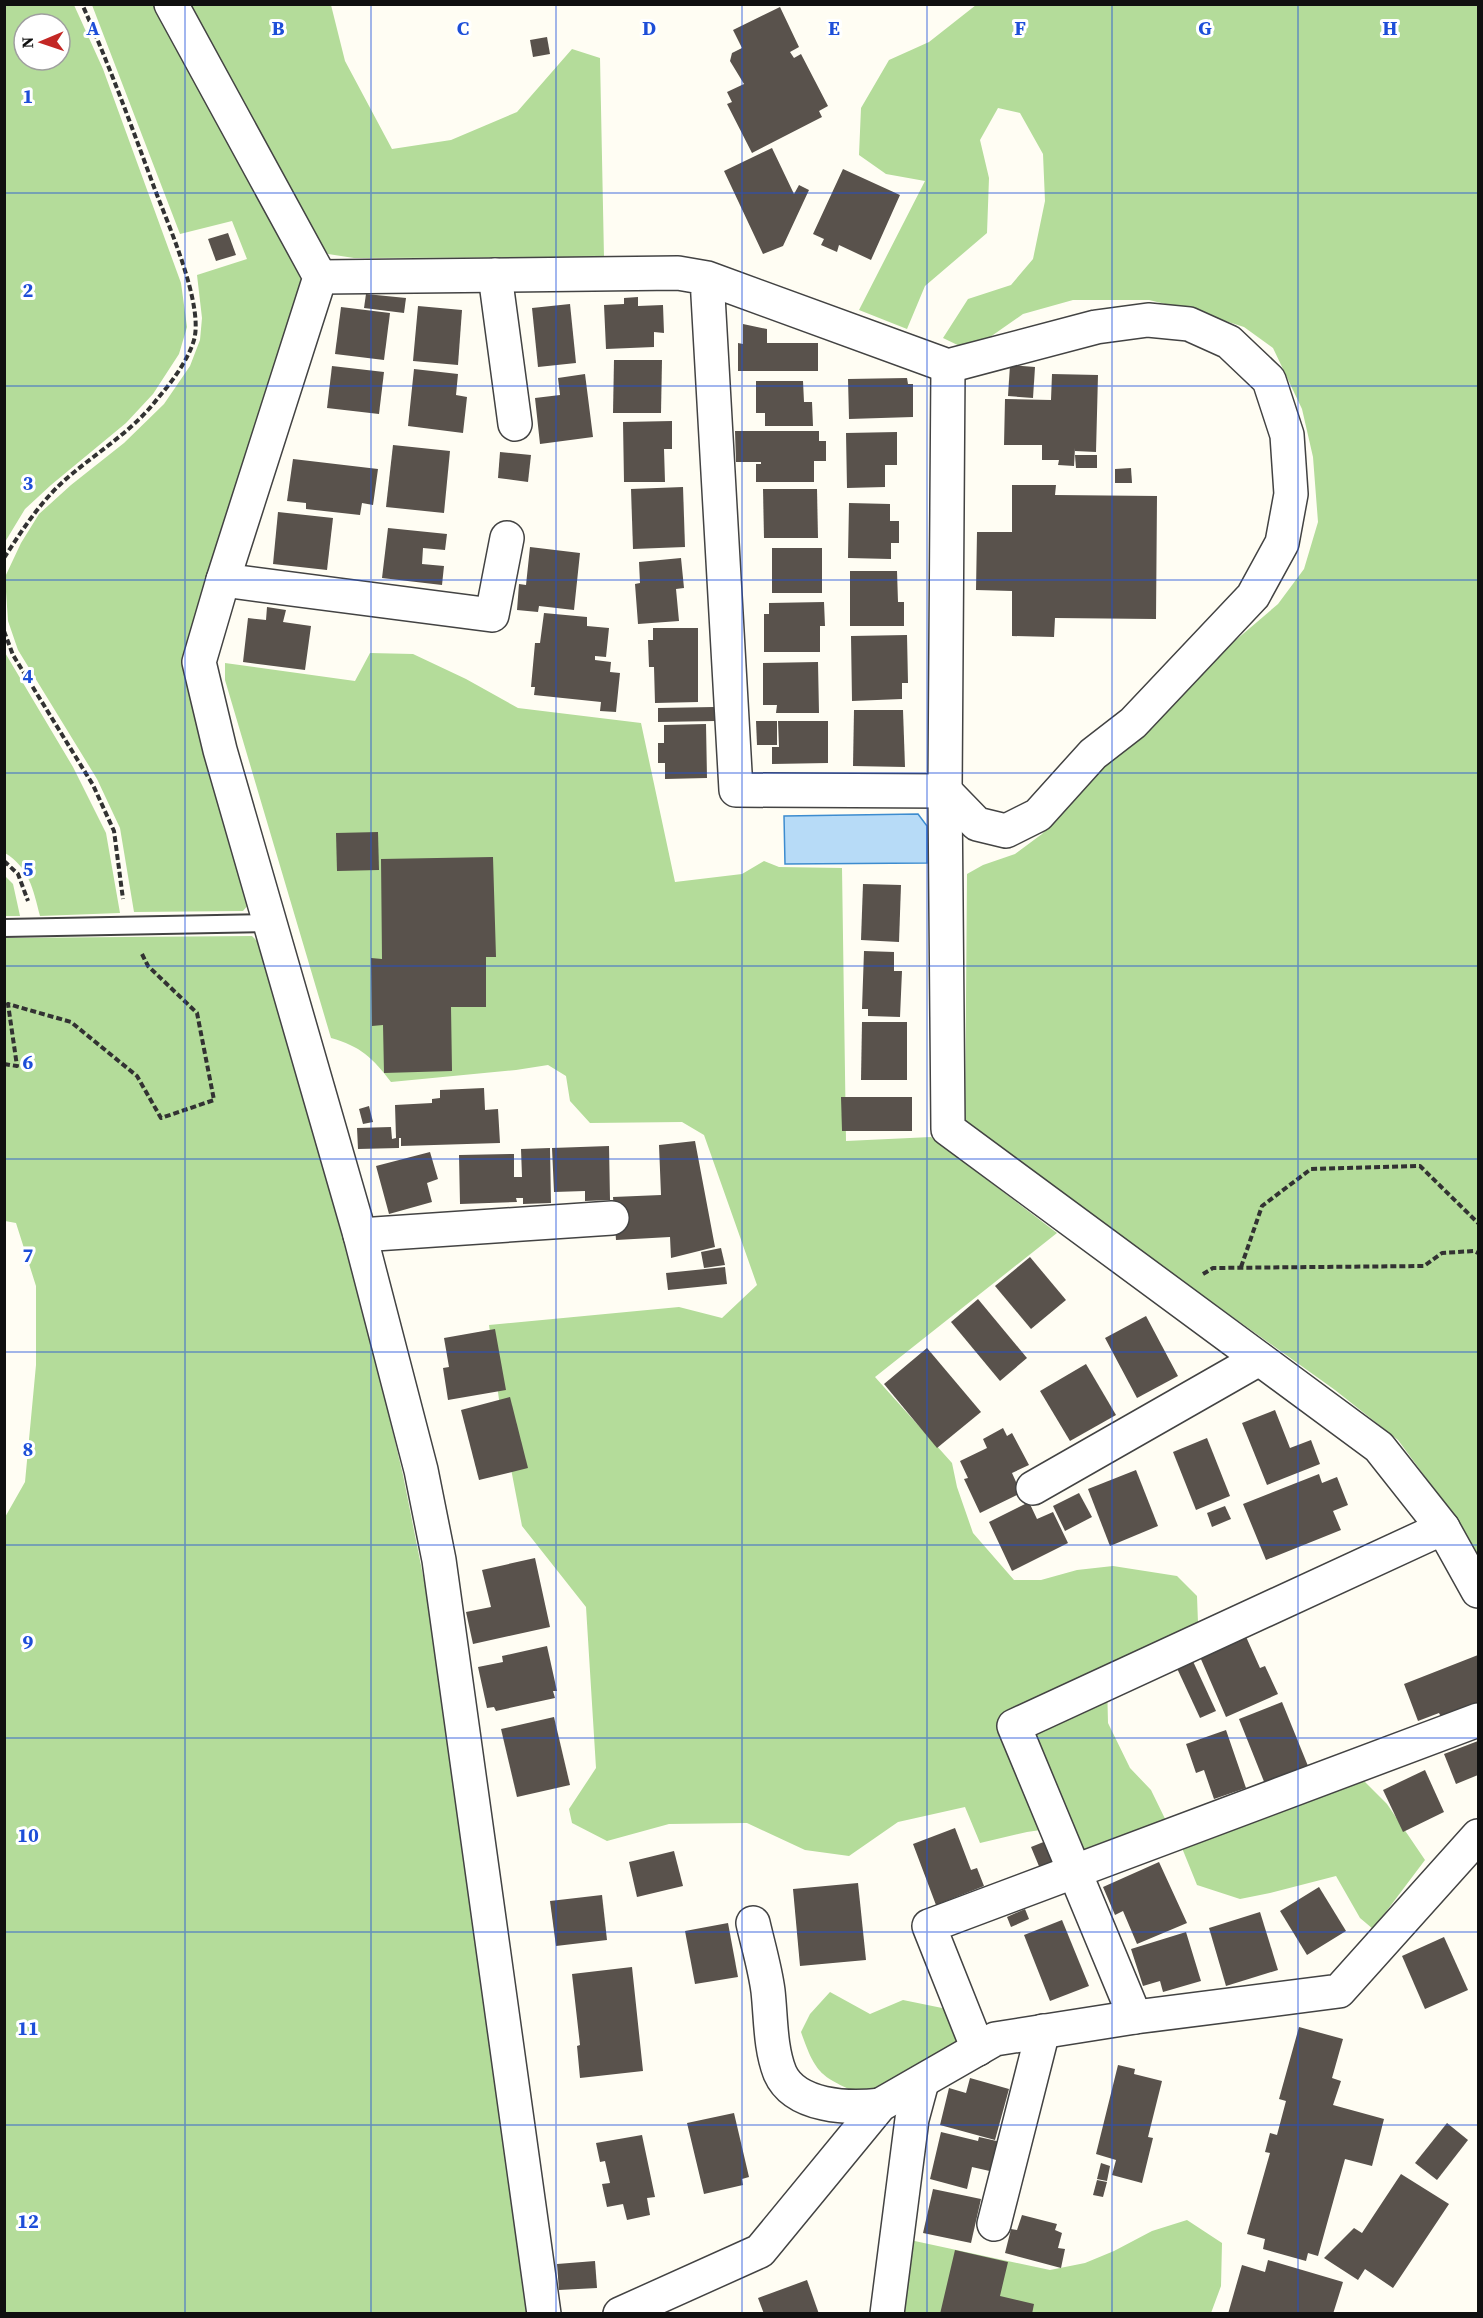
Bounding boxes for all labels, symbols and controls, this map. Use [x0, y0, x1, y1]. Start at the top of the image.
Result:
north arrow [12, 12, 72, 72]
text: A [86, 14, 100, 42]
text: B [271, 14, 285, 42]
text: C [457, 14, 469, 42]
text: D [642, 14, 656, 42]
text: E [828, 14, 840, 42]
text: F [1014, 14, 1026, 42]
text: G [1198, 14, 1212, 42]
text: H [1382, 14, 1398, 42]
text: N [16, 36, 38, 49]
text: 1 [23, 82, 33, 110]
text: 2 [23, 276, 34, 304]
text: 3 [23, 469, 34, 497]
text: 4 [23, 662, 34, 690]
text: 5 [23, 855, 34, 883]
text: 6 [23, 1048, 34, 1076]
text: 7 [23, 1241, 34, 1269]
text: 8 [23, 1435, 33, 1463]
text: 9 [23, 1628, 34, 1656]
text: 10 [17, 1821, 39, 1849]
text: 11 [17, 2014, 39, 2042]
text: 12 [17, 2207, 39, 2235]

